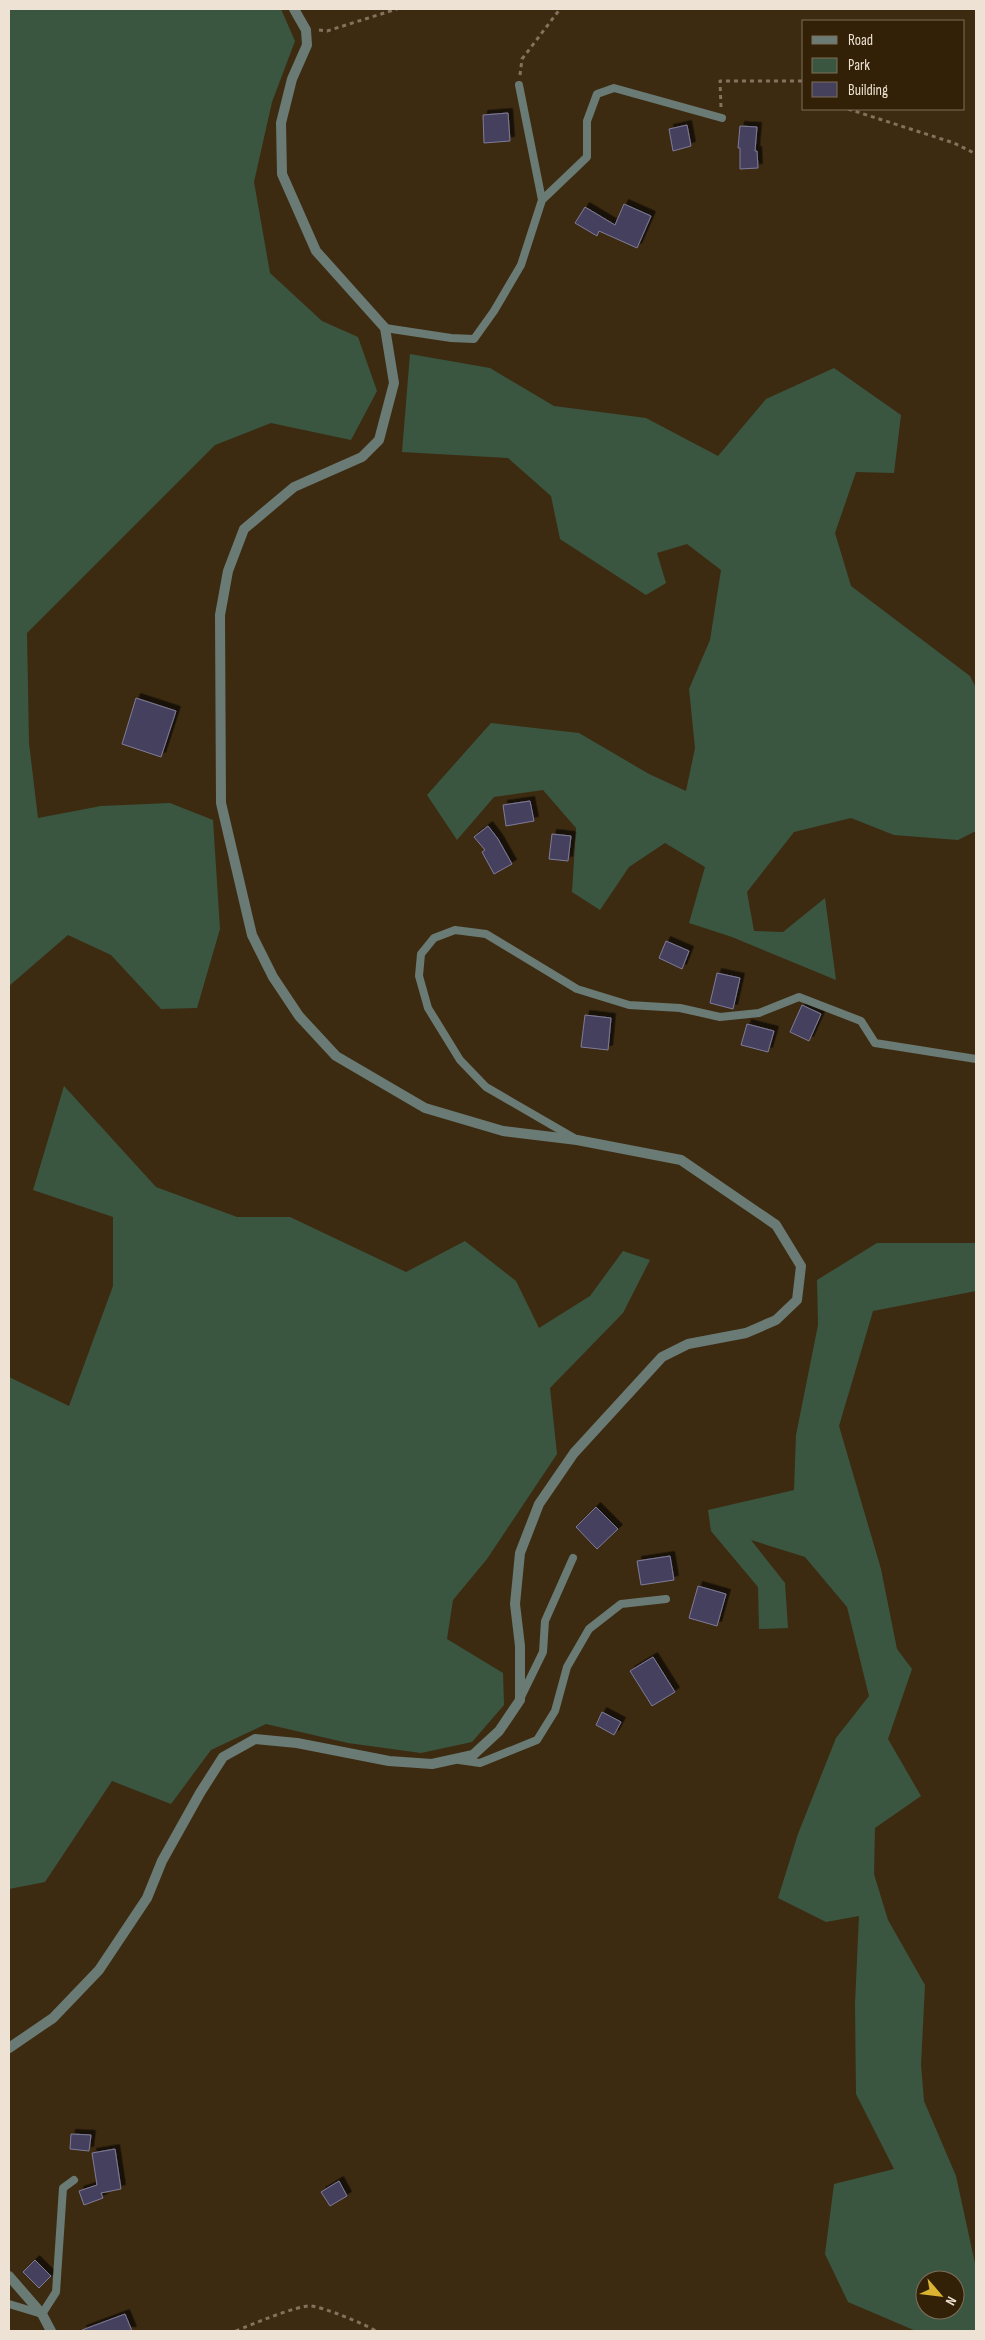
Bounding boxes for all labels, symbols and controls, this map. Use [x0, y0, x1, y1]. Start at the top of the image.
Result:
legend [802, 20, 965, 110]
text: Road [848, 31, 873, 50]
text: Park [848, 56, 870, 75]
text: Building [848, 81, 888, 100]
north arrow [915, 2270, 965, 2320]
text: N [942, 2294, 960, 2308]

